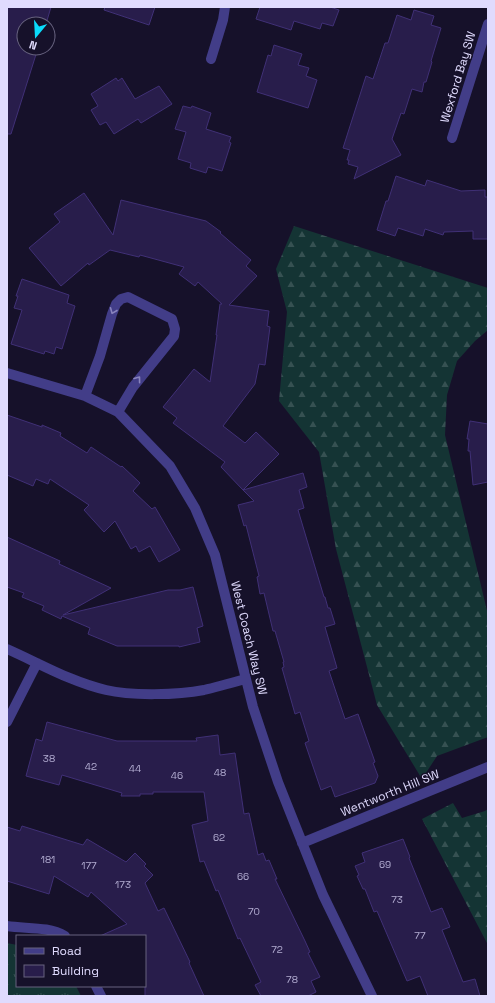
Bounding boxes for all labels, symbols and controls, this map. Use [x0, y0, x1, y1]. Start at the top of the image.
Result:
north arrow [16, 16, 56, 56]
street label: Wexford Bay SW [437, 29, 480, 125]
text: N [27, 38, 39, 53]
one-way arrow [110, 307, 118, 314]
one-way arrow [134, 377, 141, 384]
street label: West Coach Way SW [227, 579, 271, 697]
house number: 38 [43, 752, 55, 765]
house number: 42 [85, 760, 97, 773]
house number: 44 [129, 762, 141, 775]
house number: 48 [214, 766, 226, 779]
street label: Wentworth Hill SW [338, 766, 442, 820]
house number: 46 [171, 769, 183, 782]
house number: 62 [213, 831, 225, 844]
house number: 181 [41, 853, 55, 866]
house number: 69 [379, 858, 391, 871]
house number: 177 [81, 859, 97, 872]
house number: 66 [237, 870, 249, 883]
house number: 173 [115, 878, 131, 891]
house number: 73 [391, 893, 403, 906]
house number: 70 [248, 905, 260, 918]
house number: 77 [414, 929, 426, 942]
legend [16, 935, 146, 987]
text: Road [52, 943, 81, 959]
house number: 72 [271, 943, 283, 956]
text: Building [52, 963, 99, 979]
house number: 78 [286, 973, 298, 986]

